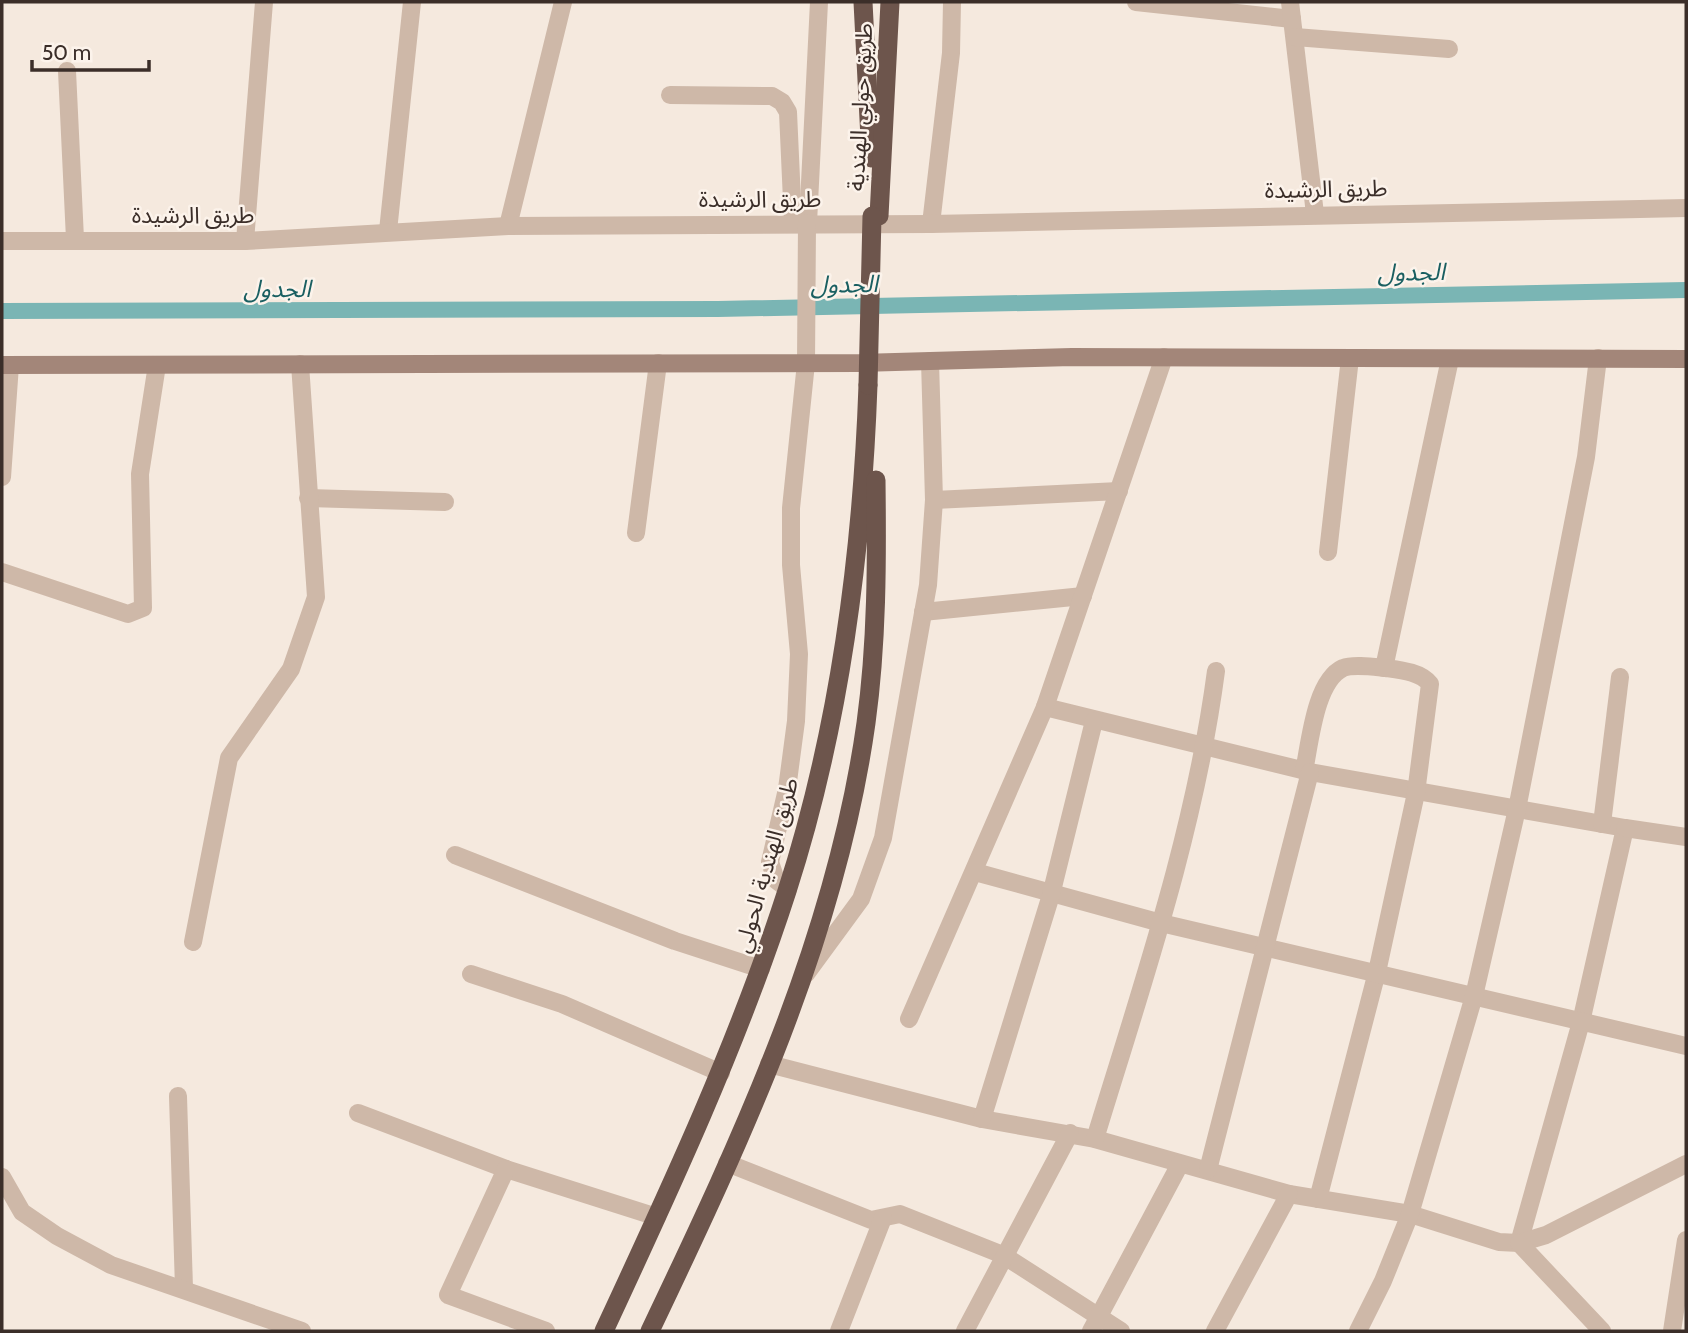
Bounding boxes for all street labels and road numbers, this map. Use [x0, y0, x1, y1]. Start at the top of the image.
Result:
street label: طريق حولي الهندية [842, 22, 882, 192]
street label: طريق الرشيدة [1264, 174, 1388, 204]
street label: طريق الرشيدة [699, 185, 821, 213]
street label: طريق الرشيدة [132, 201, 254, 229]
street label: طريق الهندية الحولي [728, 774, 808, 957]

